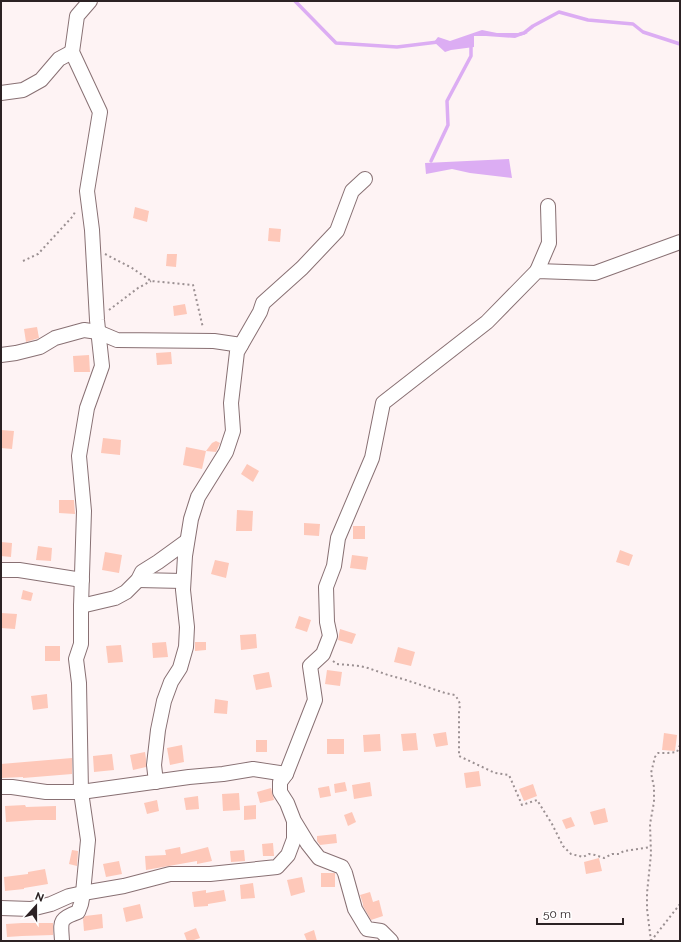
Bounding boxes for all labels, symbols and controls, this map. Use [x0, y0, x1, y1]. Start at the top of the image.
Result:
north arrow [16, 886, 56, 926]
text: N [33, 890, 46, 905]
scale bar [537, 900, 623, 926]
text: 50 m [543, 907, 571, 921]

